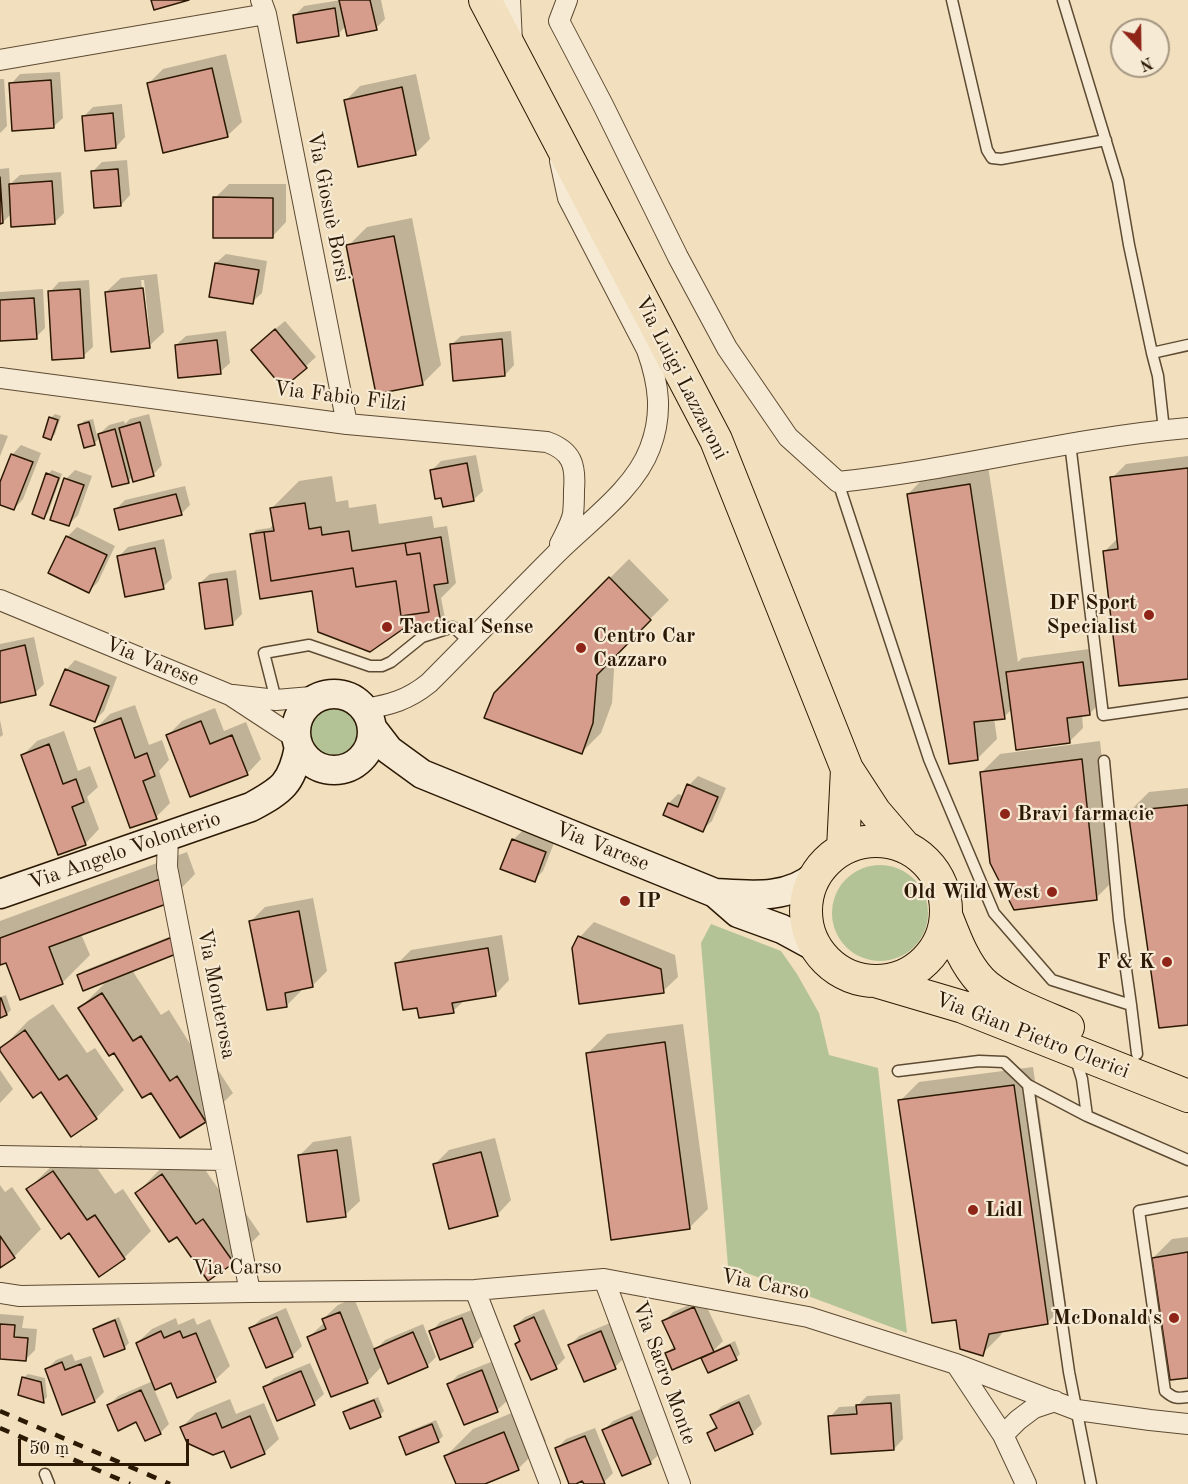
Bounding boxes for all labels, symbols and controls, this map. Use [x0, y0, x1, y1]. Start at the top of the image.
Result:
north arrow [1110, 18, 1170, 78]
text: N [1137, 53, 1155, 73]
street label: Via Giosuè Borsi [301, 130, 355, 284]
street label: Via Luigi Lazzaroni [629, 292, 733, 464]
street label: Via Fabio Filzi [272, 376, 408, 418]
place label: DF Sport Specialist [1047, 590, 1137, 640]
marker: DF Sport Specialist [1142, 608, 1156, 622]
place label: Tactical Sense [399, 614, 534, 640]
marker: Tactical Sense [380, 620, 394, 634]
place label: Centro Car Cazzaro [593, 623, 695, 673]
street label: Via Varese [101, 632, 203, 692]
marker: Centro Car Cazzaro [574, 641, 588, 655]
place label: Bravi farmacie [1017, 801, 1154, 827]
street label: Via Angelo Volonterio [26, 806, 224, 896]
marker: Bravi farmacie [998, 807, 1012, 821]
street label: Via Varese [551, 817, 653, 877]
place label: Old Wild West [903, 879, 1040, 905]
marker: Old Wild West [1045, 885, 1059, 899]
place label: IP [637, 888, 661, 914]
marker: IP [618, 894, 632, 908]
street label: Via Monterosa [191, 927, 241, 1061]
place label: F & K [1096, 949, 1155, 975]
marker: F & K [1160, 955, 1174, 969]
street label: Via Gian Pietro Clerici [931, 987, 1133, 1085]
place label: Lidl [985, 1197, 1023, 1223]
marker: Lidl [966, 1203, 980, 1217]
street label: Via Carso [192, 1255, 282, 1281]
street label: Via Carso [719, 1264, 811, 1306]
street label: Via Sacro Monte [626, 1298, 702, 1448]
place label: McDonald's [1052, 1305, 1162, 1331]
marker: McDonald's [1167, 1311, 1181, 1325]
scale bar [21, 1427, 192, 1465]
text: 50 m [29, 1440, 69, 1458]

